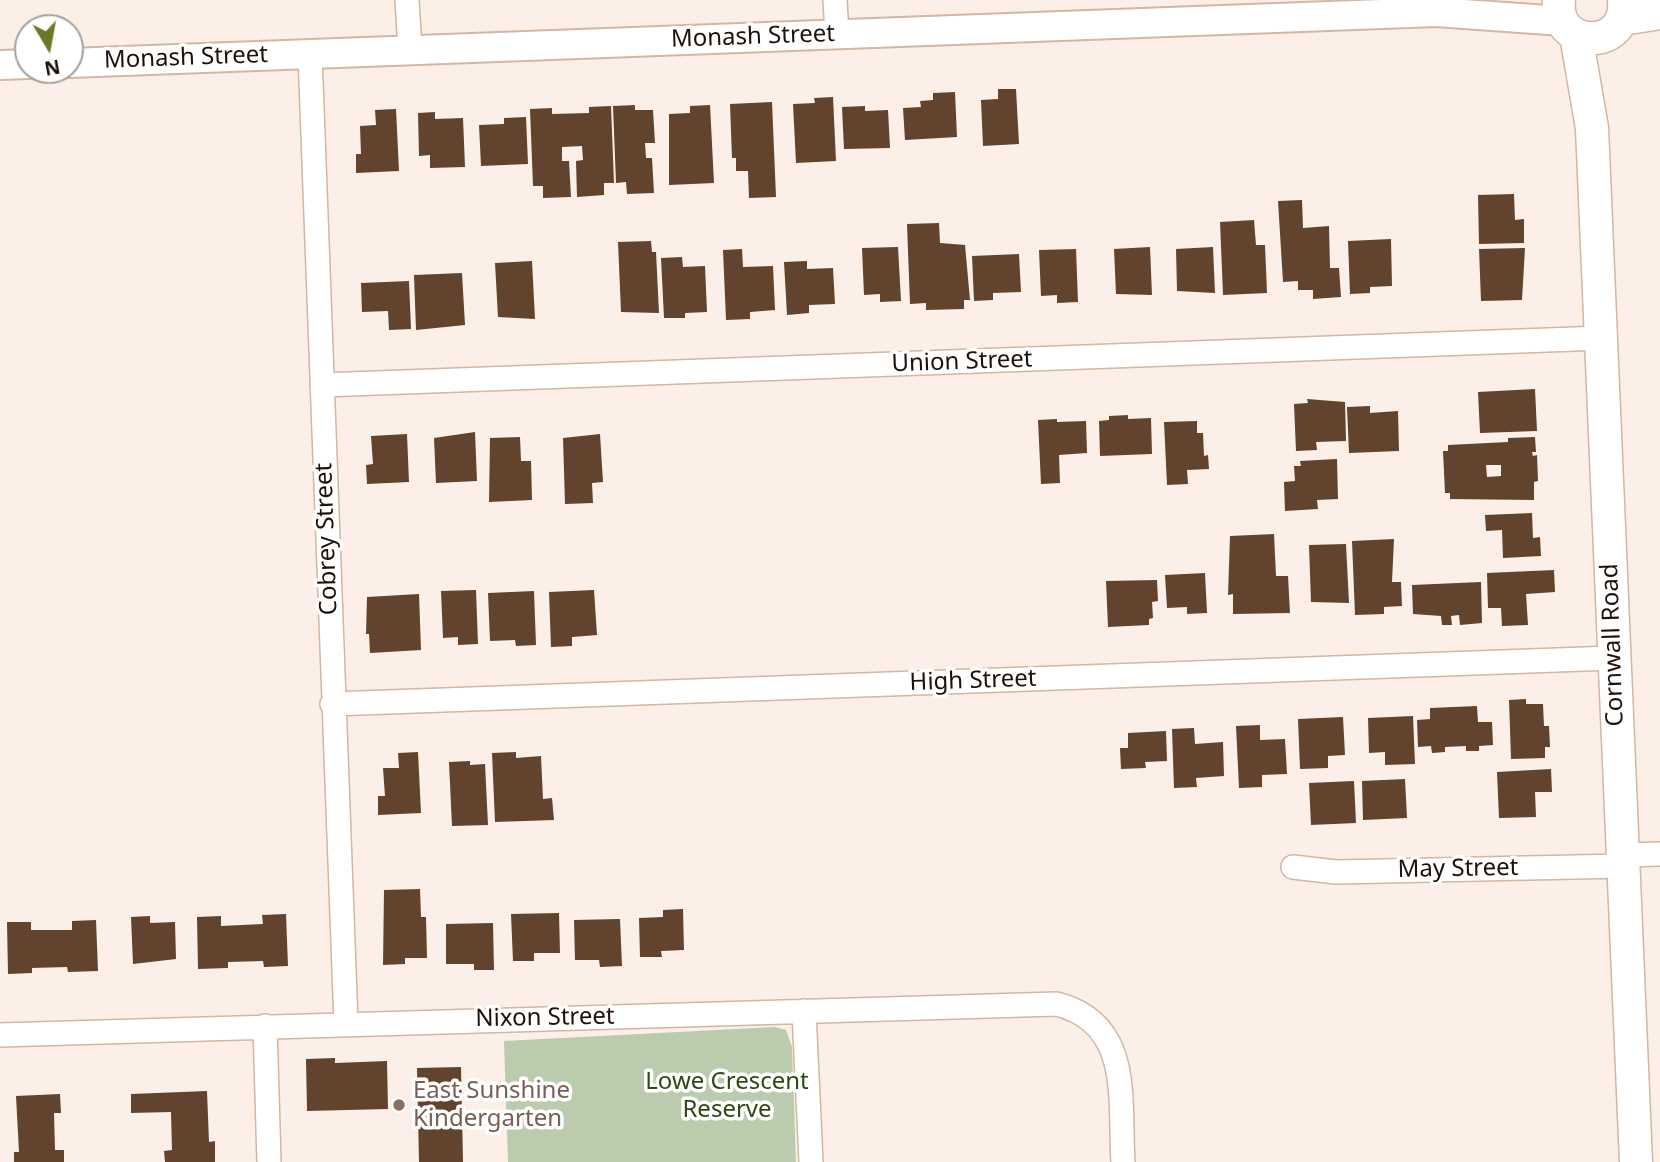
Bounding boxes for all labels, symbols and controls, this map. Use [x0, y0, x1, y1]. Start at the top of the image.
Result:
north arrow [14, 14, 84, 84]
street label: Monash Street [670, 20, 836, 54]
street label: Monash Street [103, 41, 269, 75]
text: N [42, 54, 62, 82]
street label: Union Street [891, 345, 1033, 379]
street label: Cobrey Street [310, 462, 344, 616]
street label: Cornwall Road [1596, 563, 1630, 727]
street label: High Street [909, 664, 1037, 698]
street label: May Street [1397, 854, 1519, 884]
street label: Nixon Street [475, 1002, 615, 1034]
park label: Lowe Crescent Reserve [645, 1068, 809, 1124]
place label: East Sunshine Kindergarten [413, 1077, 570, 1133]
marker: East Sunshine Kindergarten [391, 1097, 407, 1113]

